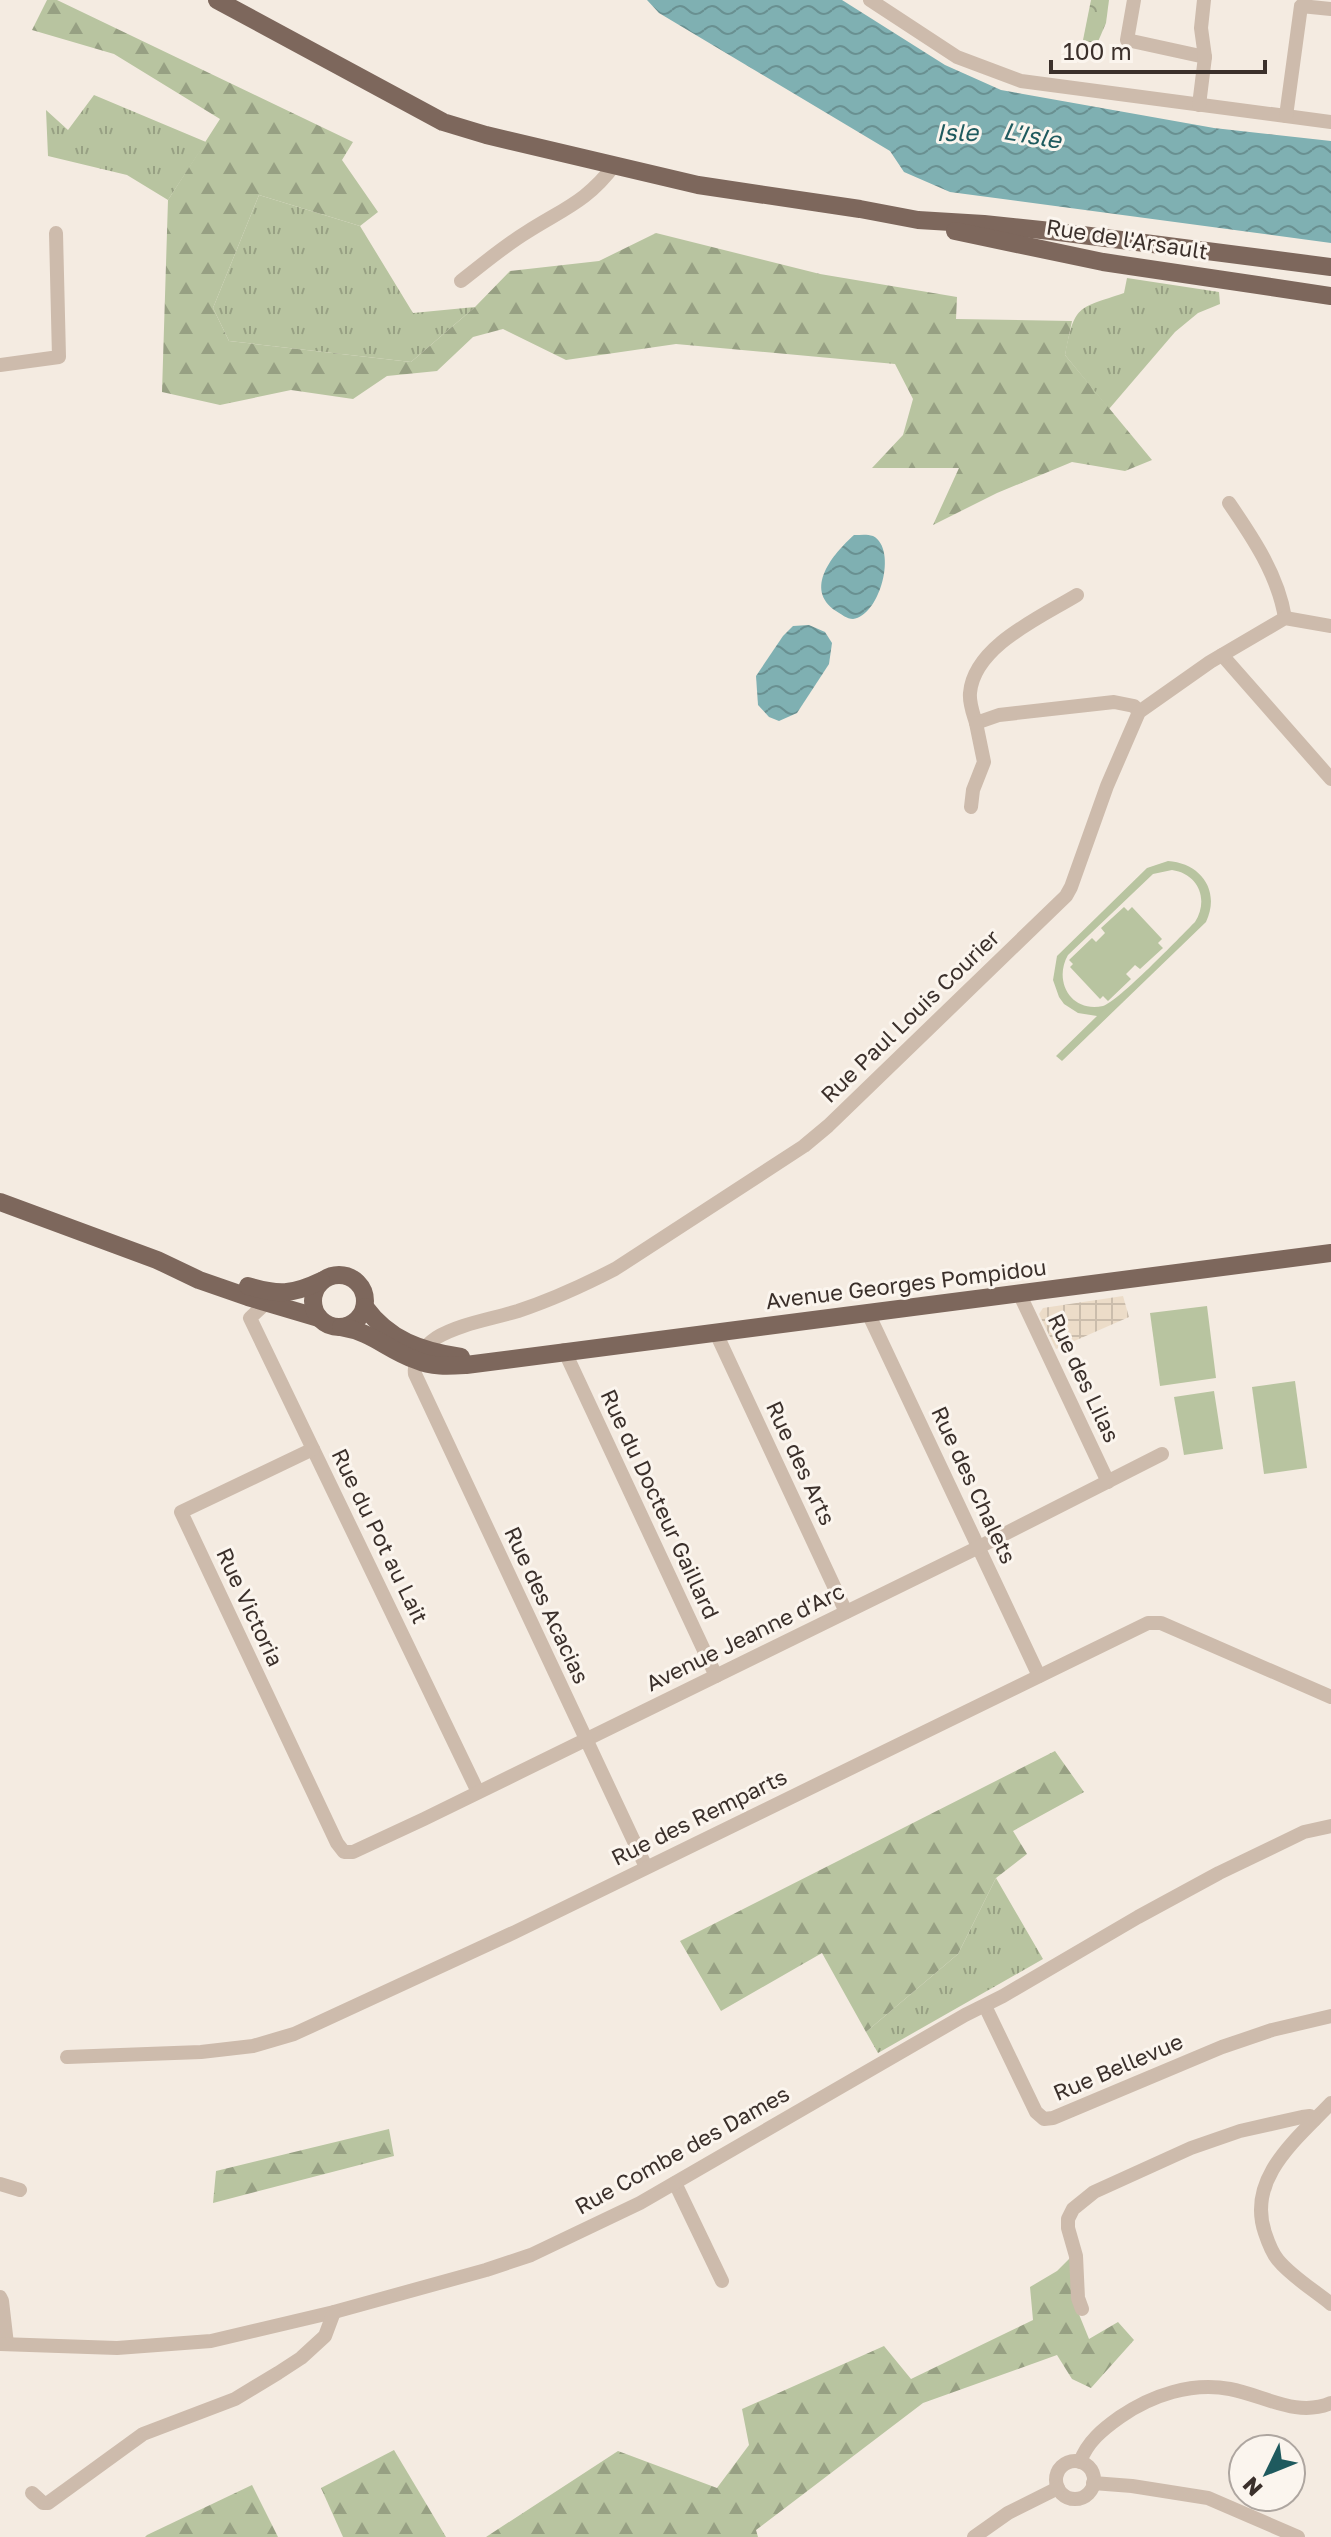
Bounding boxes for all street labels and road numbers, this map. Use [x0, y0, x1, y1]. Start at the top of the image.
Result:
street label: Rue de l'Arsault [1044, 212, 1210, 265]
street label: Rue Paul Louis Courier [815, 923, 1005, 1108]
street label: Avenue Georges Pompidou [764, 1253, 1048, 1314]
street label: Rue des Lilas [1043, 1309, 1126, 1447]
street label: Rue du Docteur Gaillard [595, 1385, 726, 1623]
street label: Rue des Arts [761, 1396, 842, 1529]
street label: Rue des Chalets [926, 1402, 1023, 1568]
street label: Rue du Pot au Lait [326, 1444, 435, 1628]
street label: Rue des Acacias [499, 1522, 596, 1688]
street label: Rue Victoria [211, 1543, 290, 1670]
street label: Avenue Jeanne d'Arc [641, 1577, 848, 1696]
street label: Rue des Remparts [607, 1762, 791, 1871]
street label: Rue Bellevue [1049, 2027, 1187, 2106]
street label: Rue Combe des Dames [570, 2079, 794, 2220]

